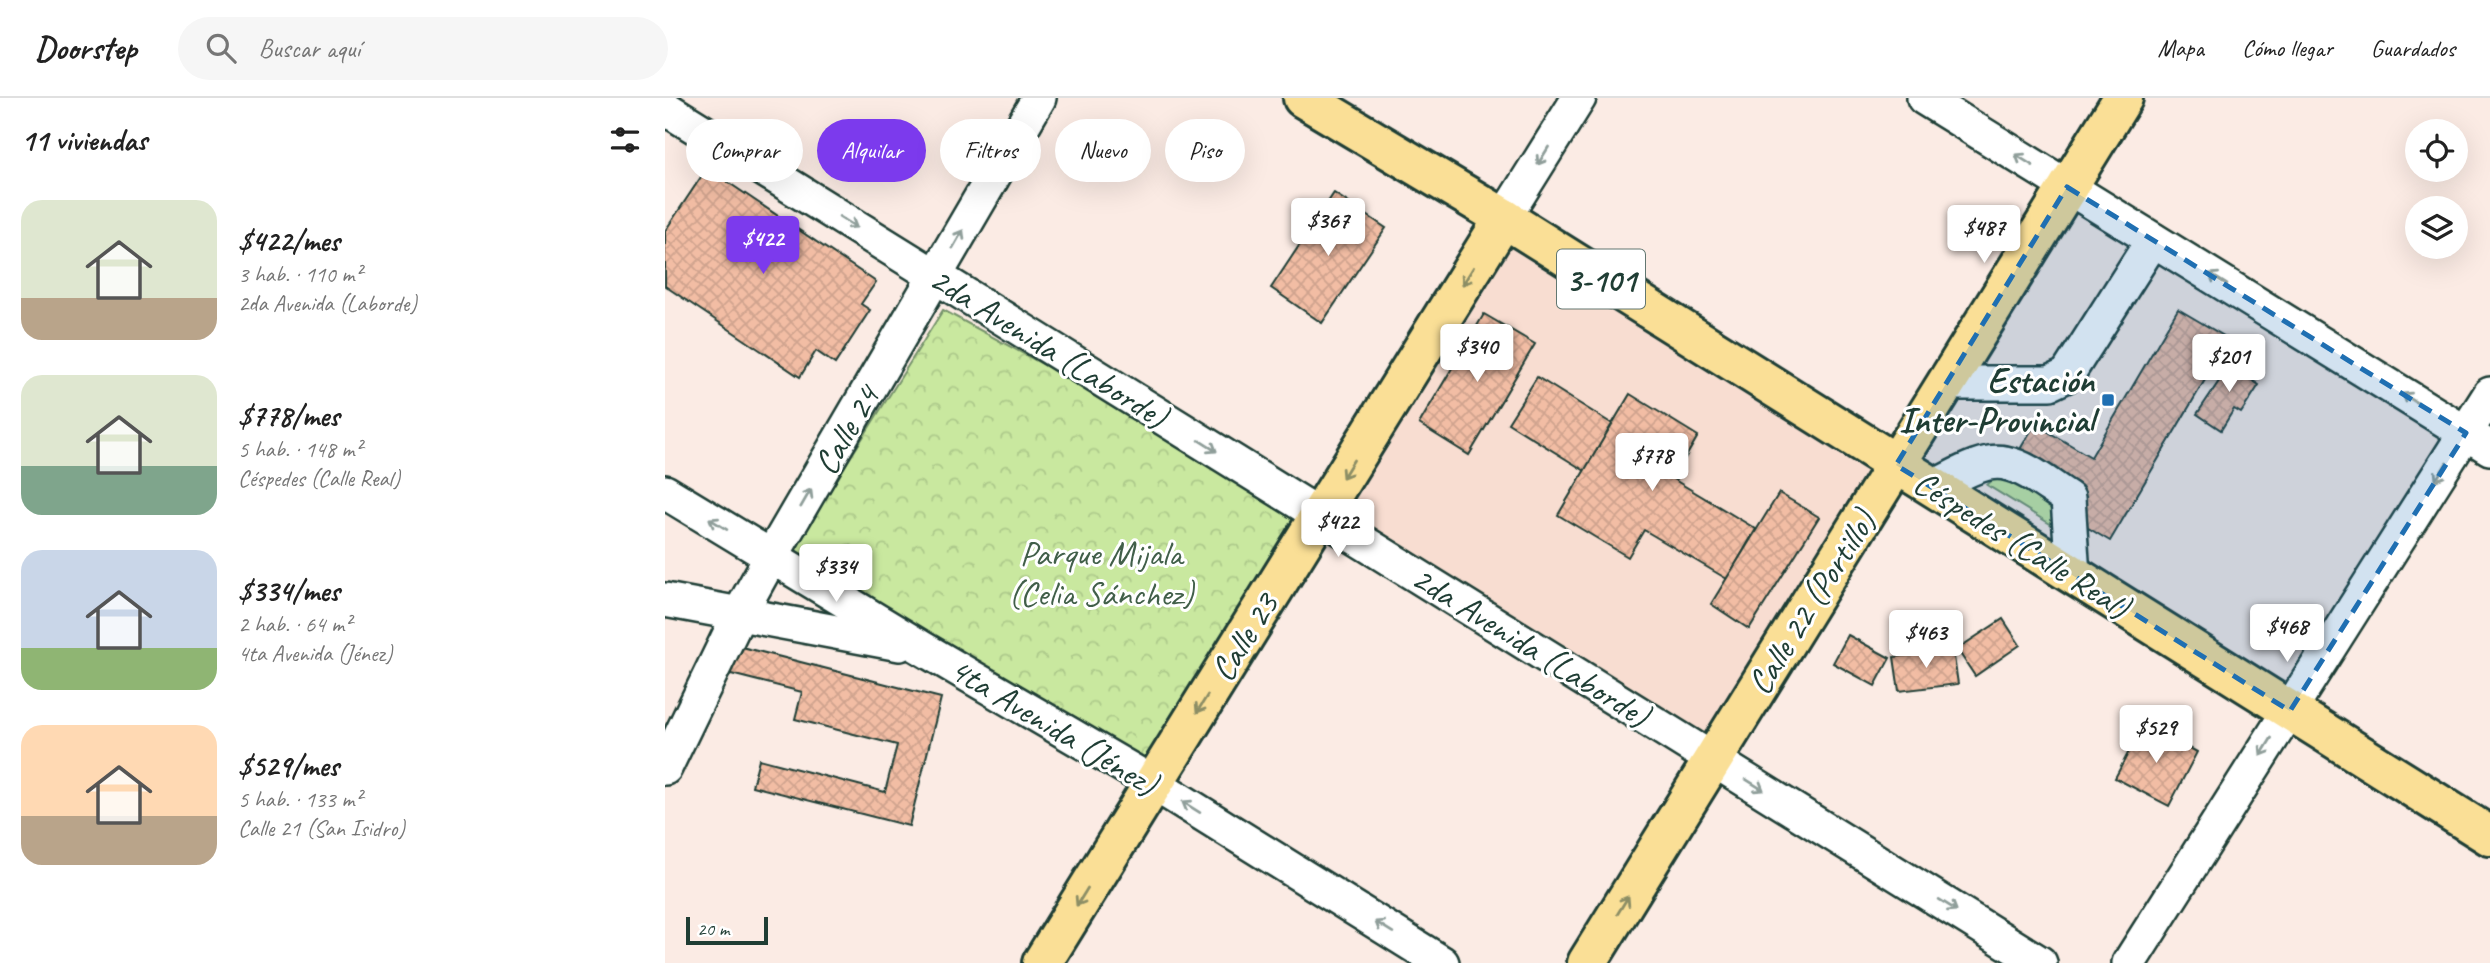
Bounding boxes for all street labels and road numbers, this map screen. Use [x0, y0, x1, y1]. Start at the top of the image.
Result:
road number: 3-101 [1557, 250, 1645, 308]
street label: 2da Avenida (Laborde) [921, 256, 1178, 440]
street label: Calle 24 [803, 375, 891, 483]
street label: Céspedes (Calle Real) [1905, 460, 2140, 630]
street label: Calle 22 (Portillo) [1737, 500, 1887, 703]
street label: 2da Avenida (Laborde) [1403, 555, 1660, 739]
street label: Calle 23 [1200, 583, 1290, 689]
street label: 4ta Avenida (Jénez) [942, 647, 1168, 807]

